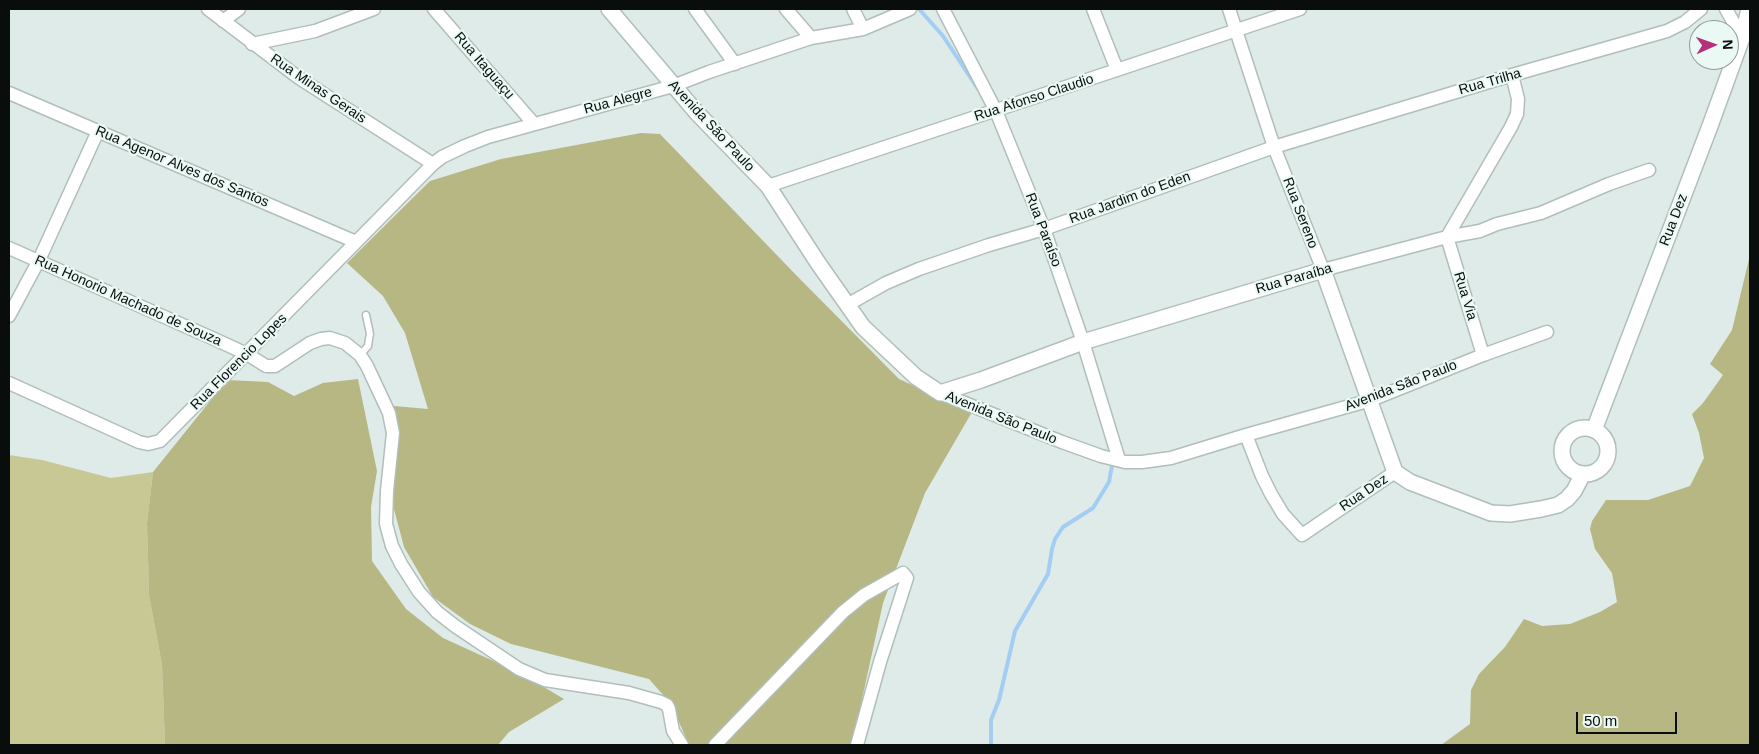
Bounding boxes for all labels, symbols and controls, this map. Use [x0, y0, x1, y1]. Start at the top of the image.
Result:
north arrow [1689, 20, 1739, 70]
street label: Rua Itaguaçu [450, 29, 518, 103]
text: N [1720, 39, 1736, 50]
street label: Rua Minas Gerais [267, 51, 369, 127]
street label: Rua Trilha [1457, 65, 1523, 99]
street label: Rua Afonso Claudio [972, 71, 1096, 125]
street label: Avenida São Paulo [664, 77, 758, 175]
street label: Rua Alegre [582, 84, 654, 118]
street label: Rua Agenor Alves dos Santos [93, 123, 271, 211]
street label: Rua Jardim do Eden [1067, 168, 1193, 228]
street label: Rua Sereno [1279, 175, 1321, 251]
street label: Rua Paraíso [1021, 191, 1065, 269]
street label: Rua Dez [1656, 192, 1692, 248]
street label: Rua Honorio Machado de Souza [32, 252, 224, 350]
street label: Rua Paraíba [1254, 260, 1334, 298]
street label: Rua Via [1450, 270, 1480, 322]
street label: Rua Florencio Lopes [187, 310, 291, 414]
street label: Avenida São Paulo [1343, 357, 1459, 415]
street label: Avenida São Paulo [943, 388, 1059, 448]
street label: Rua Dez [1337, 471, 1391, 515]
scale bar [1579, 702, 1680, 734]
text: 50 m [1584, 712, 1617, 729]

